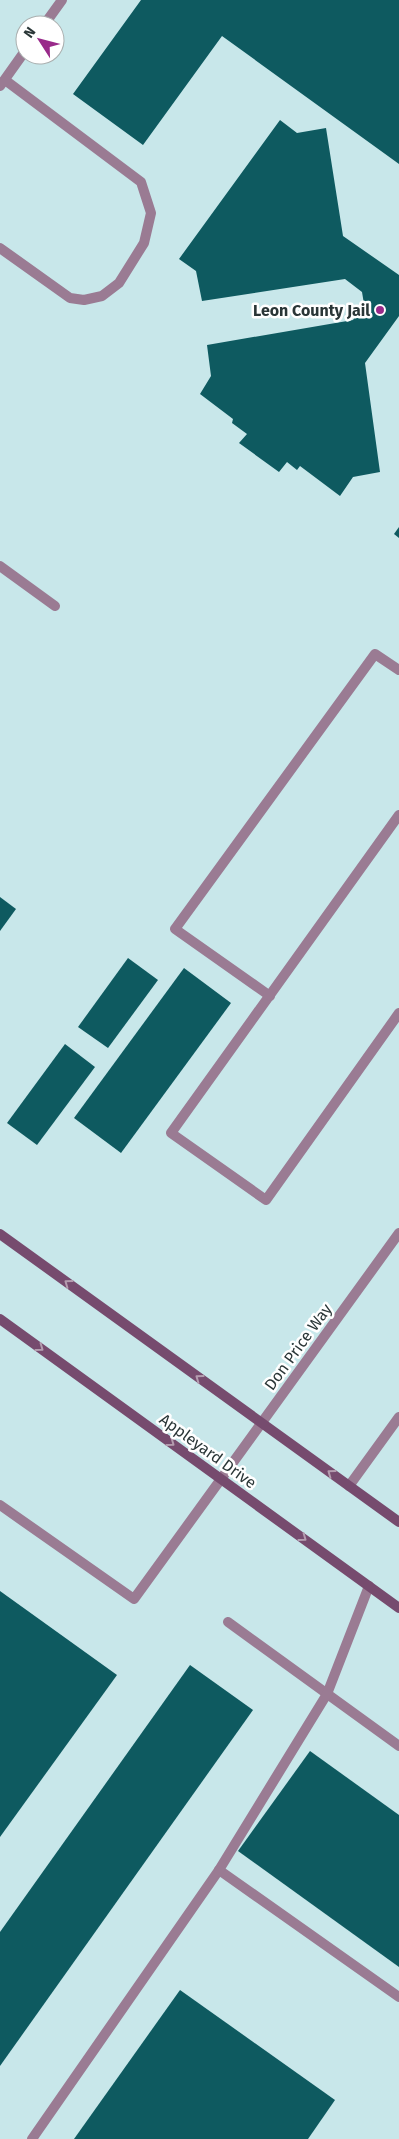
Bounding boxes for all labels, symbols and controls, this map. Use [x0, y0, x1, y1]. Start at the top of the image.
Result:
north arrow [15, 15, 65, 65]
text: N [20, 24, 39, 41]
place label: Leon County Jail [253, 301, 370, 320]
marker: Leon County Jail [374, 304, 386, 316]
one-way arrow [64, 1280, 73, 1289]
street label: Don Price Way [260, 1300, 336, 1394]
one-way arrow [34, 1342, 43, 1351]
one-way arrow [195, 1375, 205, 1384]
street label: Appleyard Drive [156, 1410, 260, 1492]
one-way arrow [165, 1437, 175, 1446]
one-way arrow [327, 1470, 337, 1479]
one-way arrow [297, 1532, 307, 1541]

